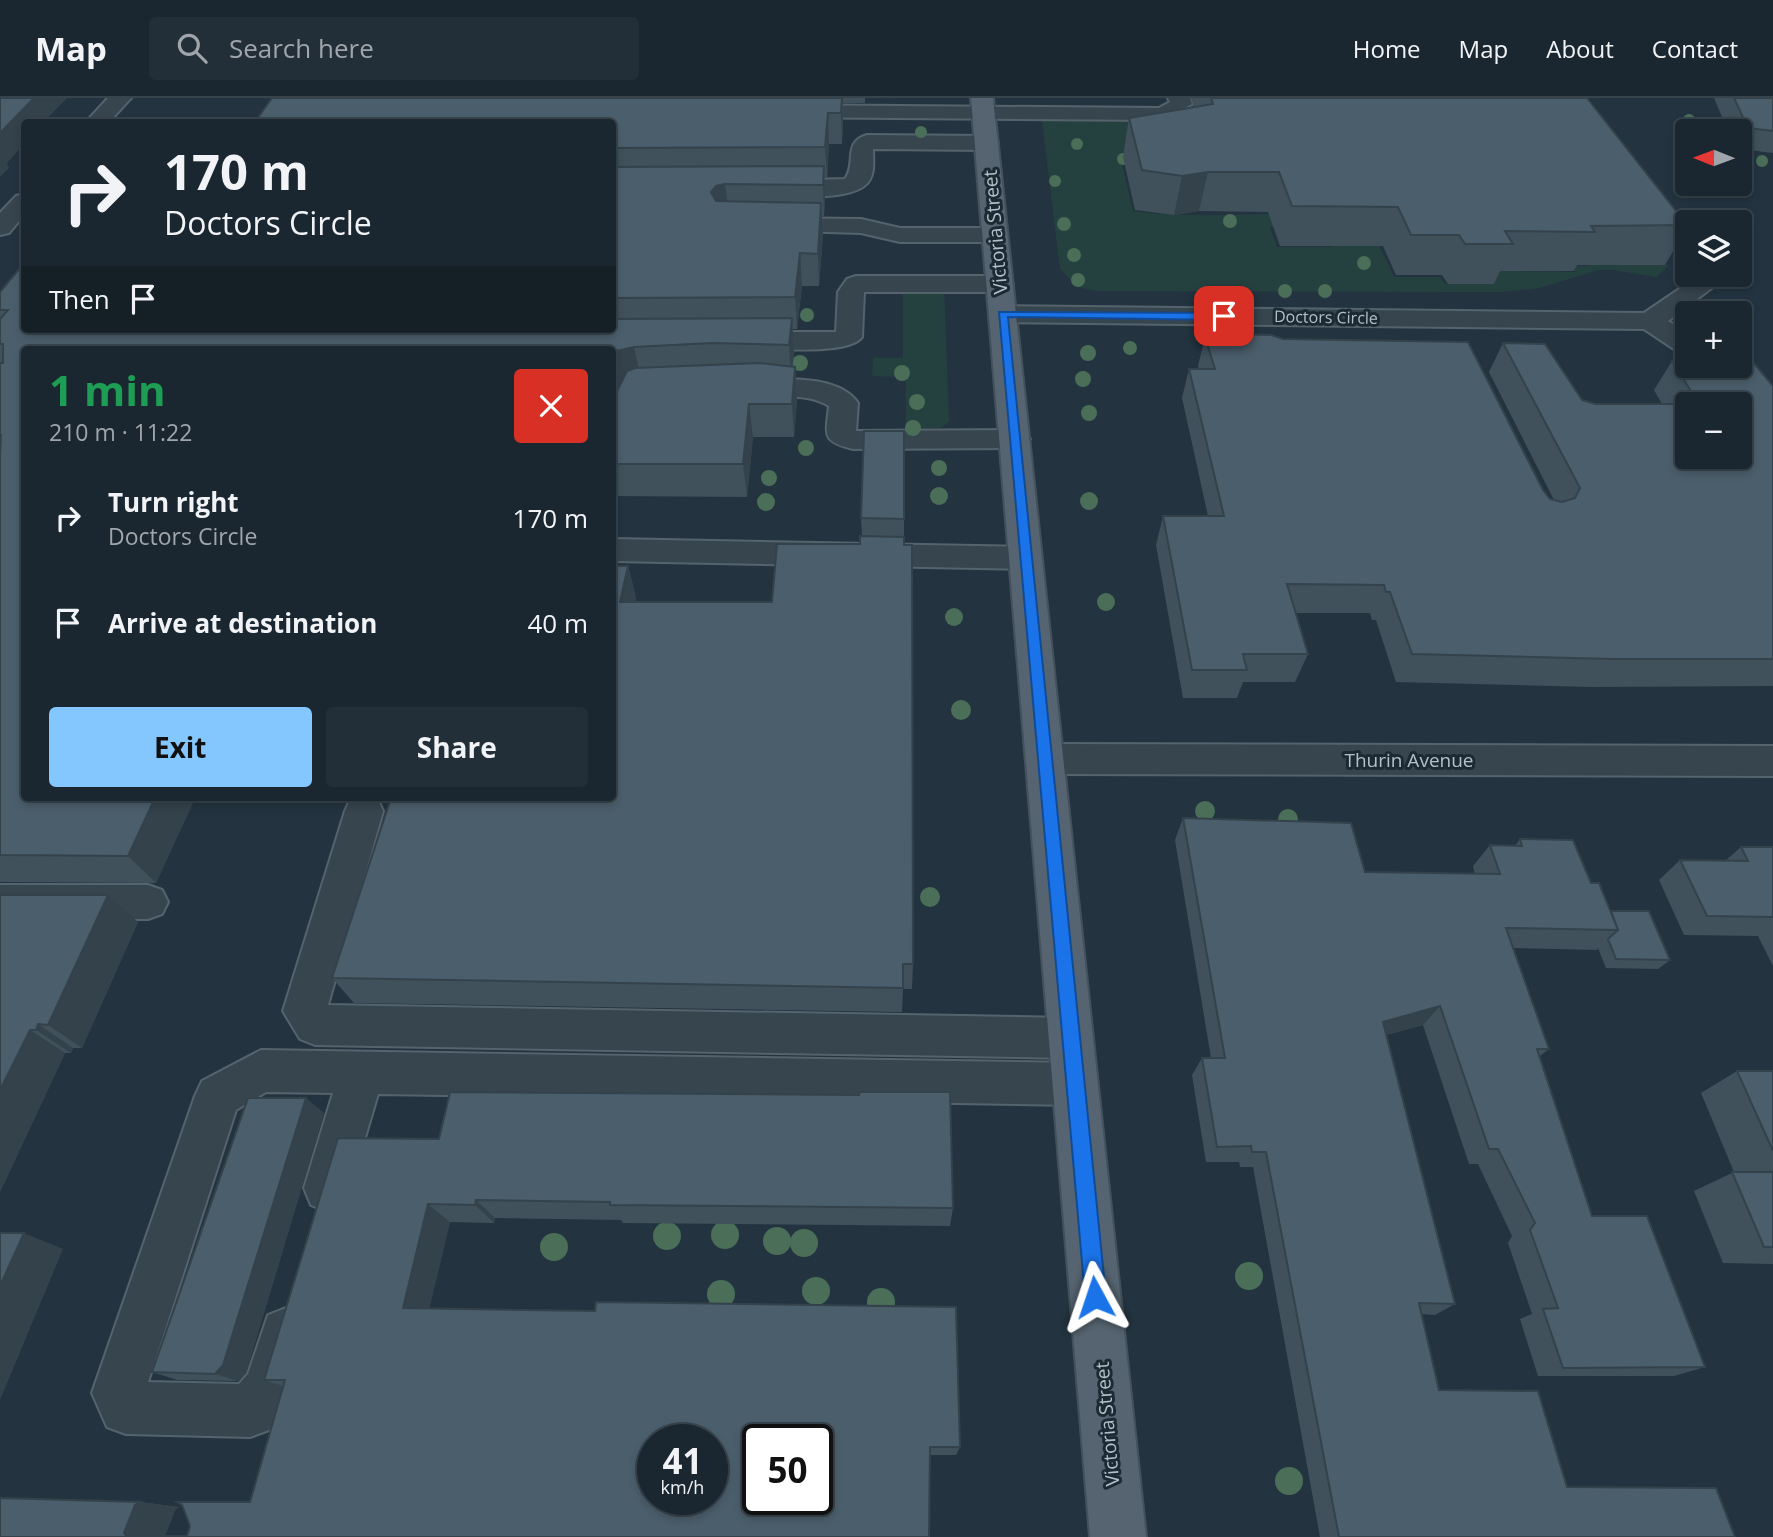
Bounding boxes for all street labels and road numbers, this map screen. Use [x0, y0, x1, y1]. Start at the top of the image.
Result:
street label: Victoria Street [977, 169, 1013, 295]
street label: Doctors Circle [1274, 305, 1378, 329]
street label: Thurin Avenue [1344, 747, 1474, 773]
street label: Victoria Street [1089, 1361, 1125, 1487]

